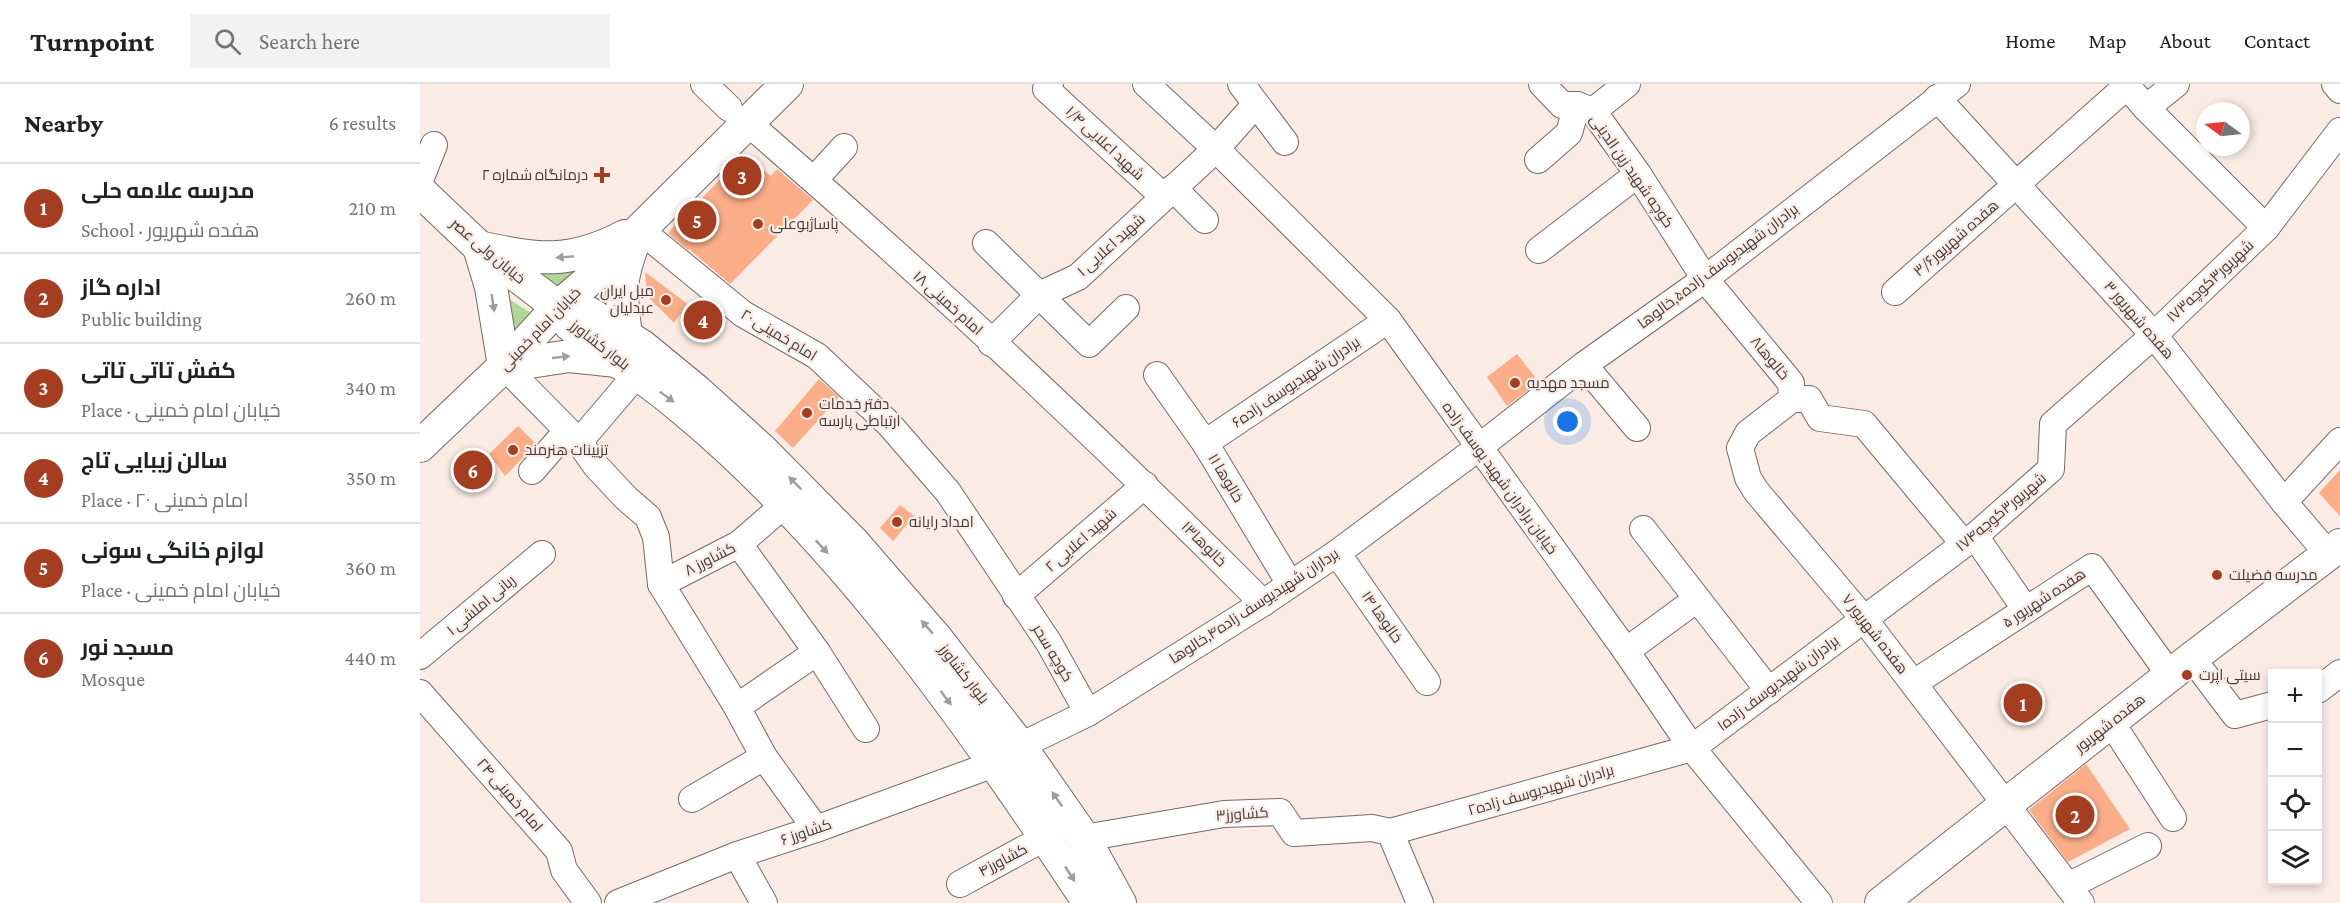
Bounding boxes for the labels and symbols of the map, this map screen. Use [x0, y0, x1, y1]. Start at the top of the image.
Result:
north arrow [2196, 102, 2250, 156]
street label: شهید اعلایی ۱/۴ [1061, 103, 1147, 185]
street label: کوچه شهید زین الدینی [1585, 111, 1677, 232]
pin: 3 [722, 154, 762, 199]
marker: درمانگاه شماره ۲ [593, 166, 611, 184]
place label: درمانگاه شماره ۲ [482, 167, 588, 184]
street label: هفده شهریور۳/۶ [1910, 197, 2003, 281]
pin: 5 [678, 198, 716, 242]
street label: برادران شهیدیوسف زاده۵,خالوها [1635, 200, 1803, 333]
street label: شهید اعلایی ۱ [1074, 211, 1149, 281]
street label: خیابان ولی عصر [445, 215, 529, 288]
place label: پاساژبوعلی [770, 216, 839, 234]
marker: پاساژبوعلی [751, 217, 765, 231]
street label: ۱۷شهریور۳کوچه۳ [2163, 237, 2258, 327]
one-way arrow [556, 252, 575, 261]
street label: امام خمینی ۱۸ [909, 268, 986, 340]
street label: هفده شهریور ۳ [2099, 278, 2177, 363]
place label: مبل ایران عبدلیان [600, 283, 654, 318]
street label: خیابان امام خمینی [496, 284, 585, 375]
marker: مبل ایران عبدلیان [659, 293, 673, 307]
one-way arrow [489, 294, 498, 313]
pin: 4 [684, 298, 722, 342]
street label: امام خمینی ۲۰ [737, 306, 820, 366]
street label: بلوار کشاورز [566, 316, 633, 374]
street label: برادران شهیدیوسف زاده۶ [1229, 333, 1364, 432]
street label: خالوها۸ [1747, 333, 1793, 383]
one-way arrow [551, 352, 570, 362]
place label: مسجد مهدیه [1527, 375, 1610, 393]
marker: مسجد مهدیه [1508, 376, 1522, 390]
one-way arrow [659, 391, 675, 403]
place label: دفتر خدمات ارتباطی پارسه [819, 396, 901, 431]
street label: خیابان برادران شهید یوسف زاده [1438, 399, 1561, 558]
marker: دفتر خدمات ارتباطی پارسه [800, 406, 814, 420]
your location [1553, 407, 1582, 436]
place label: تزیینات هنرمند [525, 442, 608, 459]
marker: تزیینات هنرمند [506, 443, 520, 457]
pin: 6 [454, 448, 492, 492]
street label: خالوها ۱۱ [1204, 451, 1247, 506]
street label: ۱۷شهریور۳کوچه۴ [1953, 470, 2051, 556]
one-way arrow [788, 476, 802, 491]
street label: شهید اعلایی ۲ [1042, 505, 1121, 577]
place label: امداد رایانه [909, 514, 974, 531]
marker: امداد رایانه [890, 515, 904, 529]
street label: خالوها۱۳ [1178, 518, 1230, 570]
street label: کشاورز ۸ [682, 539, 739, 579]
one-way arrow [815, 540, 829, 554]
street label: برداران شهیدیوسف زاده۴,خالوها [1166, 545, 1343, 668]
street label: هفده شهریور ۵ [2000, 565, 2090, 632]
place label: مدرسه فضیلت [2229, 567, 2318, 584]
marker: مدرسه فضیلت [2210, 568, 2224, 582]
street label: ربانی املشی ۱ [444, 572, 520, 640]
street label: خالوها ۱۴ [1358, 588, 1406, 646]
street label: هفده شهریور ۷ [1837, 591, 1911, 678]
one-way arrow [921, 620, 934, 635]
street label: کوچه سحر [1027, 621, 1076, 685]
street label: برادران شهیدیوسف زاده۱ [1714, 632, 1843, 735]
street label: بلوار کشاورز [934, 640, 992, 707]
place label: سیتی اپرت [2199, 667, 2261, 685]
marker: سیتی اپرت [2180, 668, 2194, 682]
pin: 1 [2004, 680, 2042, 726]
one-way arrow [939, 690, 952, 706]
street label: هفده شهریور [2071, 691, 2149, 758]
street label: امام خمینی ۲۴ [472, 755, 546, 836]
street label: برادران شهیدیوسف زاده۲ [1466, 762, 1616, 820]
one-way arrow [1051, 792, 1063, 808]
pin: 2 [2056, 792, 2094, 838]
street label: کشاورز۳ [1215, 804, 1269, 825]
street label: کشاورز ۶ [778, 816, 834, 849]
street label: کشاورز۴ [976, 841, 1031, 880]
one-way arrow [1065, 866, 1076, 883]

